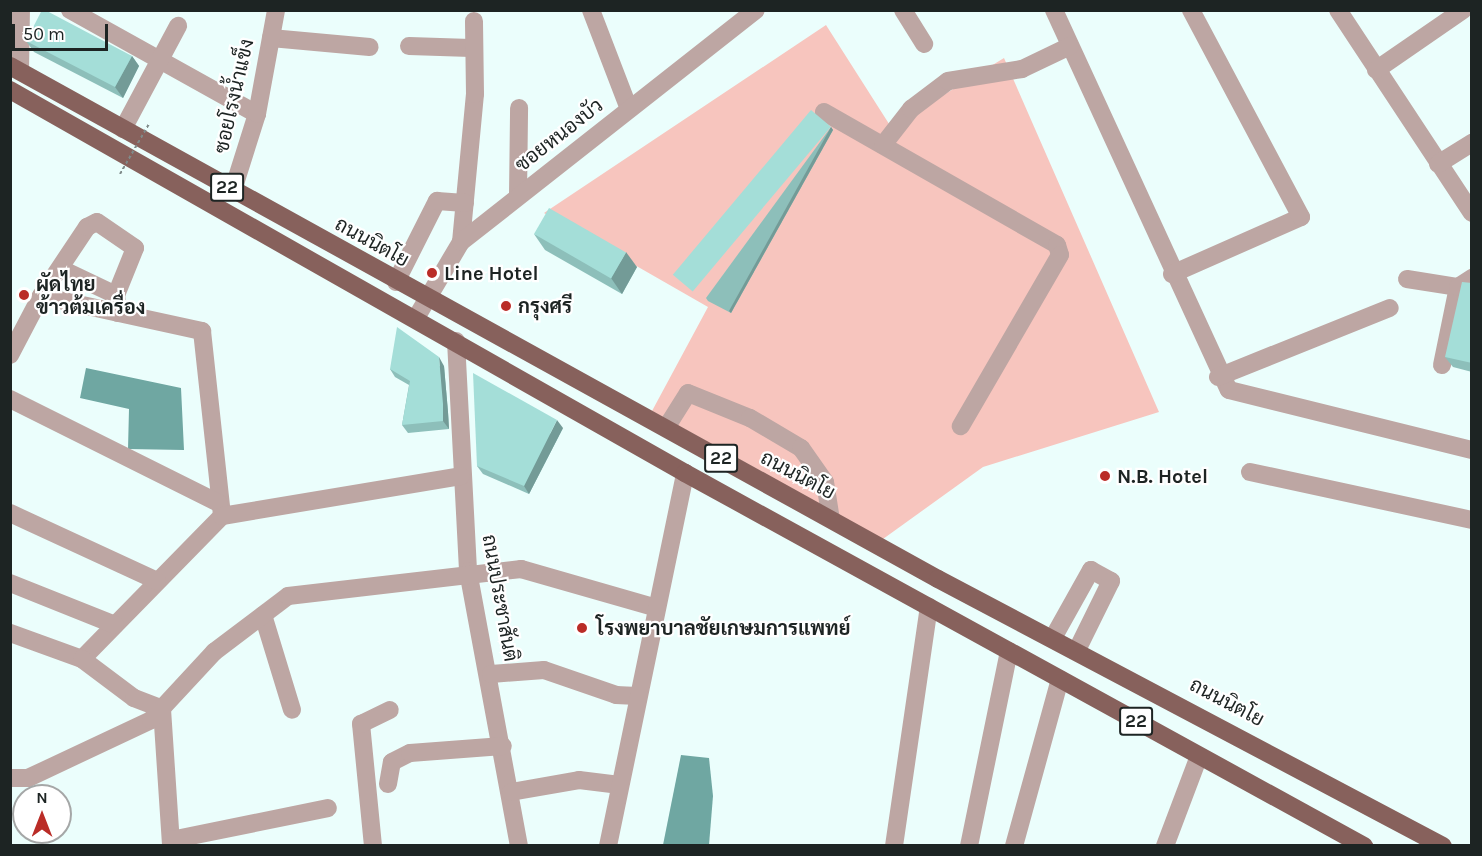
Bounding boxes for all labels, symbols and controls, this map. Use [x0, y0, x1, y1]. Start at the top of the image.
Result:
scale bar [15, 12, 111, 50]
text: 50 m [23, 23, 65, 45]
street label: ซอยโรงน้ำแข็ง [209, 36, 259, 156]
street label: ซอยหนองบัว [510, 93, 608, 177]
road number: 22 [209, 172, 245, 202]
street label: ถนนนิตโย [331, 212, 413, 272]
place label: Line Hotel [444, 261, 539, 285]
marker: Line Hotel [425, 266, 439, 280]
place label: ผัดไทย ข้าวต้มเครื่อง [36, 272, 145, 319]
marker: ผัดไทย ข้าวต้มเครื่อง [17, 288, 31, 302]
place label: กรุงศรี [518, 294, 572, 318]
marker: กรุงศรี [499, 299, 513, 313]
road number: 22 [703, 443, 739, 473]
street label: ถนนนิตโย [757, 445, 839, 505]
place label: N.B. Hotel [1117, 464, 1208, 488]
marker: N.B. Hotel [1098, 469, 1112, 483]
street label: ถนนประชาสันติ [477, 532, 523, 664]
place label: โรงพยาบาลชัยเกษมการแพทย์ [596, 616, 850, 640]
marker: โรงพยาบาลชัยเกษมการแพทย์ [573, 619, 591, 637]
street label: ถนนนิตโย [1186, 672, 1268, 732]
road number: 22 [1118, 706, 1154, 736]
north arrow [12, 784, 72, 844]
text: N [36, 788, 48, 807]

